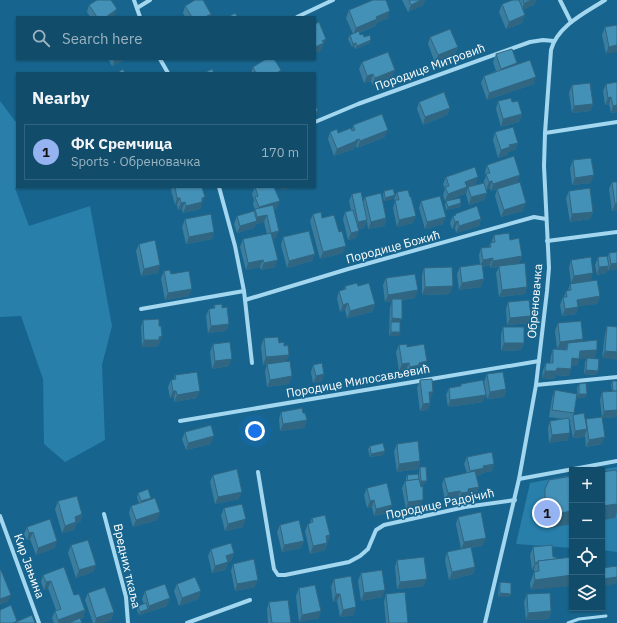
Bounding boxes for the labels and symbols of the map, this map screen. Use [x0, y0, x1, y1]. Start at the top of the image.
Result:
street label: Породице Митровић [373, 40, 487, 93]
street label: Породице Божић [344, 227, 442, 266]
street label: Обреновачка [524, 262, 545, 339]
street label: Породице Милосављевић [285, 360, 431, 401]
your location [245, 421, 265, 441]
street label: Породице Радојчић [384, 485, 496, 522]
pin: 1 [534, 498, 560, 528]
street label: Вредних ткаља [110, 522, 145, 610]
street label: Кир Јањина [11, 531, 48, 601]

